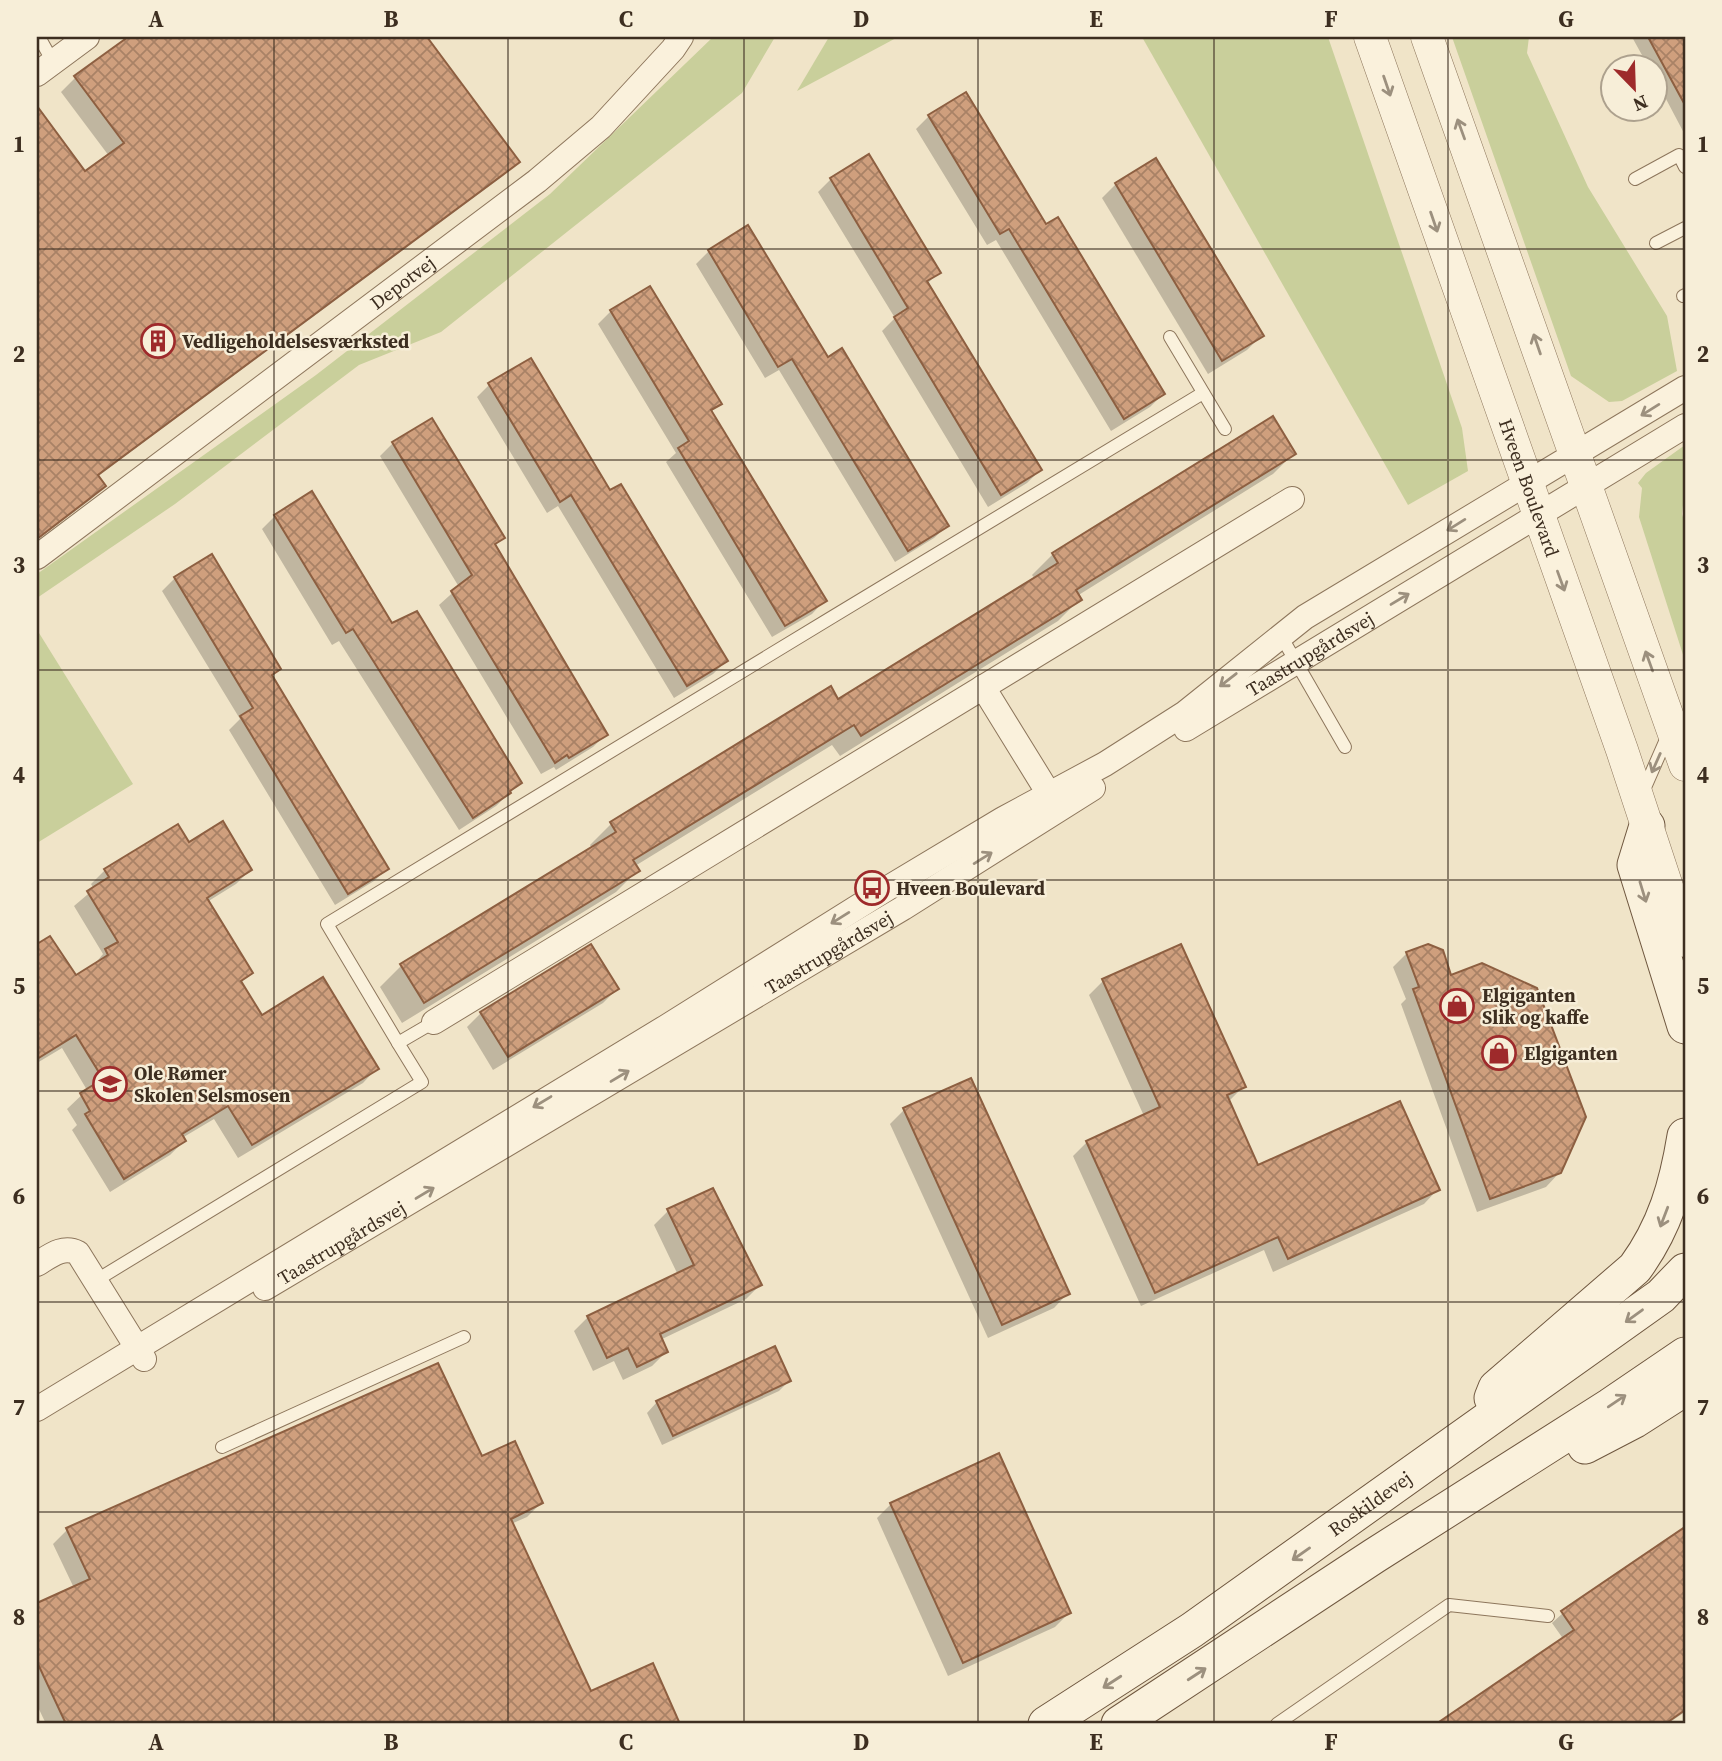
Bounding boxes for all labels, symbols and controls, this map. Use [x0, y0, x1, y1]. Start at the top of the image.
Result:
text: A [148, 3, 164, 35]
text: B [384, 3, 399, 35]
text: C [619, 3, 633, 35]
text: D [853, 3, 869, 35]
text: E [1089, 3, 1103, 35]
text: F [1324, 3, 1338, 35]
text: G [1558, 3, 1574, 35]
north arrow [1600, 52, 1670, 122]
one-way arrow [1382, 74, 1394, 96]
text: N [1629, 89, 1652, 118]
one-way arrow [1454, 119, 1466, 141]
text: 1 [13, 128, 25, 160]
text: 1 [1697, 128, 1709, 160]
one-way arrow [1429, 211, 1441, 233]
street label: Depotvej [365, 249, 440, 315]
building icon: Vedligeholdelsesværksted [139, 322, 177, 360]
place label: Vedligeholdelsesværksted [182, 328, 409, 354]
one-way arrow [1530, 333, 1542, 355]
text: 2 [13, 338, 25, 370]
text: 2 [1697, 338, 1709, 370]
one-way arrow [1640, 404, 1660, 418]
street label: Hveen Boulevard [1493, 415, 1566, 560]
one-way arrow [1446, 518, 1466, 532]
text: 3 [13, 549, 25, 581]
text: 3 [1697, 549, 1709, 581]
one-way arrow [1555, 569, 1568, 591]
one-way arrow [1390, 592, 1410, 606]
street label: Taastrupgårdsvej [1241, 605, 1378, 702]
one-way arrow [1642, 650, 1655, 672]
one-way arrow [1220, 672, 1238, 687]
one-way arrow [1649, 752, 1662, 773]
text: 4 [13, 759, 25, 791]
text: 4 [1697, 759, 1709, 791]
one-way arrow [973, 850, 993, 864]
bus stop icon: Hveen Boulevard [853, 869, 891, 907]
place label: Hveen Boulevard [896, 875, 1045, 901]
one-way arrow [1637, 880, 1650, 902]
street label: Taastrupgårdsvej [760, 904, 897, 1000]
one-way arrow [830, 911, 850, 925]
text: 5 [13, 970, 25, 1002]
text: 5 [1697, 970, 1709, 1002]
place label: Elgiganten Slik og kaffe [1482, 982, 1589, 1030]
shop icon: Elgiganten Slik og kaffe [1438, 987, 1476, 1025]
shop icon: Elgiganten [1480, 1034, 1518, 1072]
place label: Elgiganten [1524, 1040, 1618, 1066]
place label: Ole Rømer Skolen Selsmosen [134, 1060, 291, 1108]
school or university icon: Ole Rømer Skolen Selsmosen [91, 1065, 129, 1103]
one-way arrow [610, 1068, 630, 1082]
one-way arrow [532, 1095, 552, 1109]
text: 6 [13, 1180, 25, 1212]
text: 6 [1697, 1180, 1709, 1212]
one-way arrow [415, 1186, 435, 1200]
street label: Taastrupgårdsvej [273, 1194, 410, 1291]
one-way arrow [1657, 1206, 1670, 1228]
one-way arrow [1625, 1309, 1644, 1323]
text: 7 [13, 1391, 25, 1423]
text: 7 [1697, 1391, 1709, 1423]
one-way arrow [1607, 1394, 1626, 1408]
street label: Roskildevej [1323, 1465, 1417, 1542]
one-way arrow [1292, 1547, 1311, 1561]
text: 8 [13, 1601, 25, 1633]
text: 8 [1697, 1601, 1709, 1633]
one-way arrow [1187, 1667, 1207, 1681]
one-way arrow [1103, 1675, 1123, 1689]
text: A [148, 1726, 164, 1758]
text: B [384, 1726, 399, 1758]
text: C [619, 1726, 633, 1758]
text: D [853, 1726, 869, 1758]
text: E [1089, 1726, 1103, 1758]
text: F [1324, 1726, 1338, 1758]
text: G [1558, 1726, 1574, 1758]

